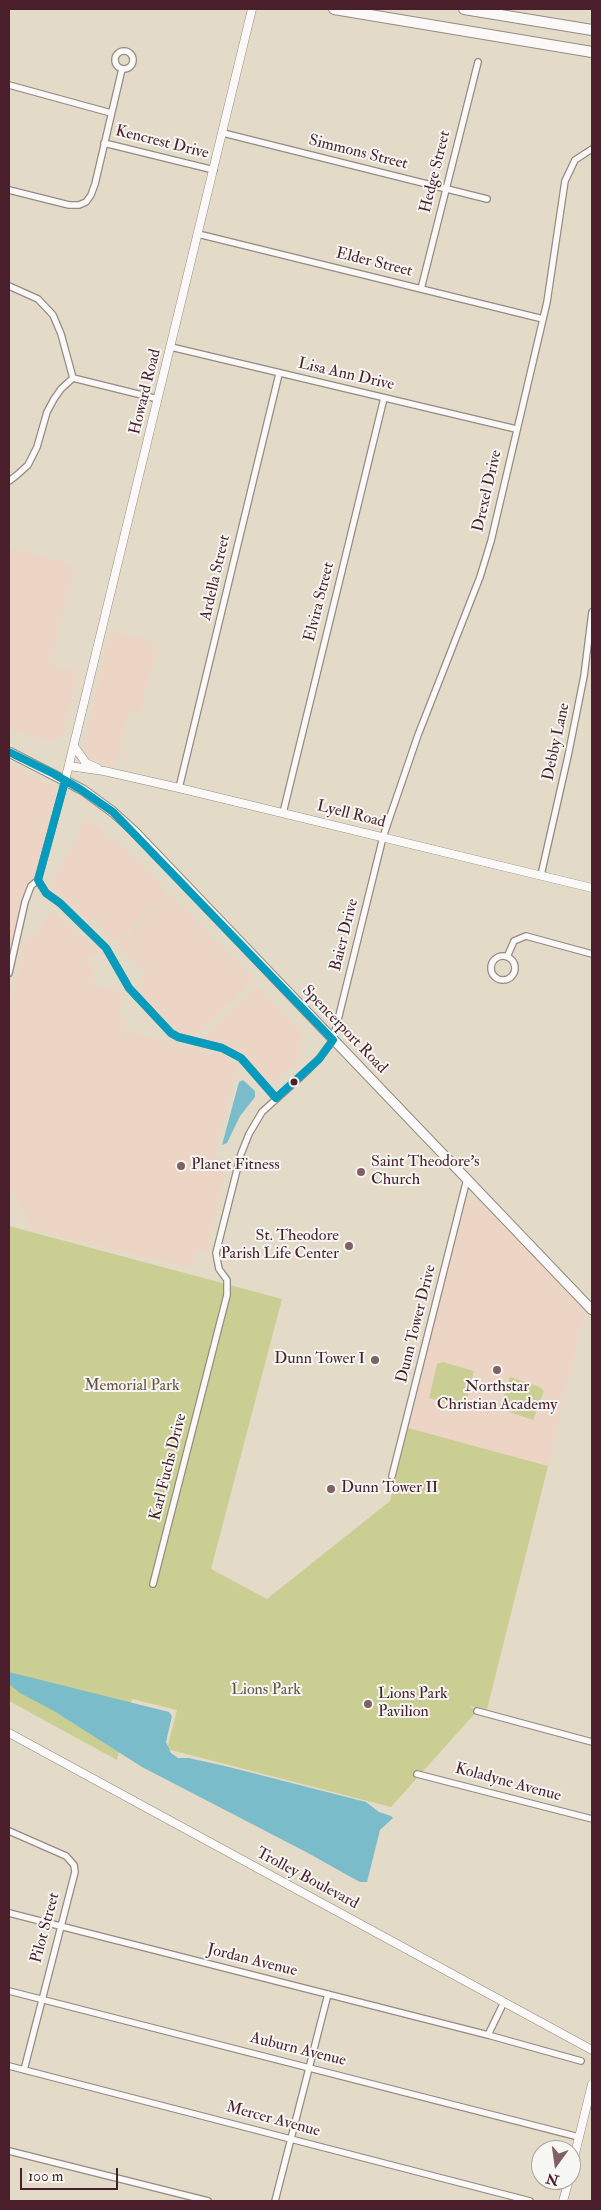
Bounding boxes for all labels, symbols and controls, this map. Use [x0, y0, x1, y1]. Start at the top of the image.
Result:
street label: Kencrest Drive [113, 122, 211, 164]
street label: Hedge Street [417, 129, 455, 215]
street label: Simmons Street [307, 131, 409, 175]
street label: Elder Street [334, 244, 414, 282]
street label: Howard Road [126, 347, 166, 437]
street label: Lisa Ann Drive [296, 355, 396, 395]
street label: Drexel Drive [469, 448, 507, 534]
street label: Ardella Street [197, 533, 235, 623]
street label: Elvira Street [301, 560, 339, 644]
street label: Debby Lane [539, 701, 575, 783]
street label: Lyell Road [315, 797, 387, 833]
street label: Baier Drive [327, 897, 363, 973]
street label: Spencerport Road [297, 982, 391, 1078]
unlabelled marker [289, 1077, 299, 1087]
place label: Saint Theodore's Church [371, 1153, 480, 1191]
place label: Planet Fitness [191, 1156, 280, 1176]
marker: Planet Fitness [175, 1160, 187, 1172]
marker: Saint Theodore's Church [355, 1166, 367, 1178]
place label: St. Theodore Parish Life Center [221, 1227, 339, 1265]
marker: St. Theodore Parish Life Center [343, 1240, 355, 1252]
street label: Dunn Tower Drive [393, 1263, 441, 1385]
place label: Dunn Tower I [274, 1350, 365, 1370]
marker: Dunn Tower I [369, 1354, 381, 1366]
marker: Northstar Christian Academy [491, 1364, 503, 1376]
park label: Memorial Park [84, 1377, 180, 1397]
place label: Northstar Christian Academy [437, 1378, 557, 1416]
street label: Karl Fuchs Drive [146, 1412, 192, 1522]
place label: Dunn Tower II [341, 1479, 438, 1499]
marker: Dunn Tower II [325, 1483, 337, 1495]
park label: Lions Park [231, 1681, 301, 1701]
place label: Lions Park Pavilion [378, 1685, 448, 1723]
marker: Lions Park Pavilion [362, 1698, 374, 1710]
street label: Koladyne Avenue [453, 1760, 563, 1806]
street label: Trolley Boulevard [252, 1844, 362, 1914]
street label: Pilot Street [27, 1891, 65, 1965]
street label: Jordan Avenue [205, 1941, 299, 1981]
street label: Auburn Avenue [248, 2029, 348, 2071]
street label: Mercer Avenue [224, 2098, 322, 2142]
north arrow [531, 2140, 581, 2190]
scale bar [22, 2158, 120, 2190]
text: 100 m [28, 2167, 63, 2186]
text: N [544, 2169, 561, 2189]

